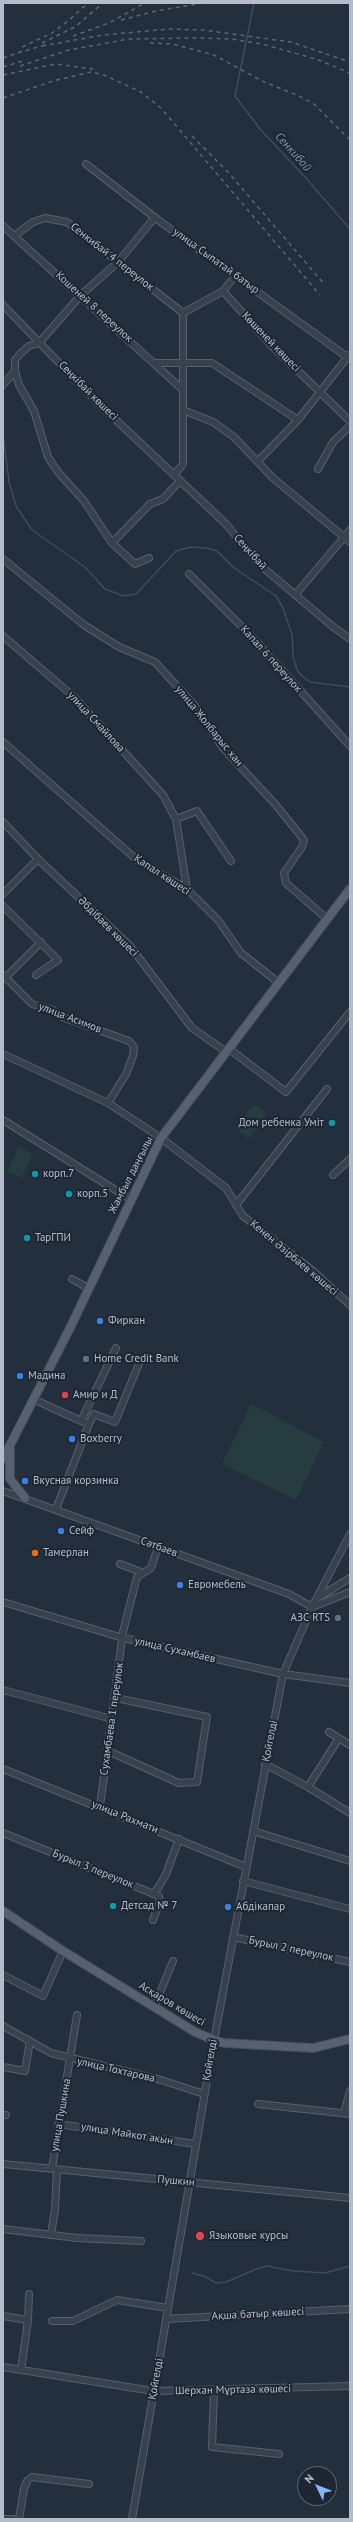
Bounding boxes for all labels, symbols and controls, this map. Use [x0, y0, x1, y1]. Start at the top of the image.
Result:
water label: Сенкибай [272, 130, 314, 174]
street label: Сенкибай 4 переулок [68, 220, 156, 294]
street label: улица Сыпатай батыр [170, 225, 262, 297]
street label: Кошеней 8 переулок [53, 269, 135, 345]
street label: Көшеней көшесі [239, 309, 303, 375]
street label: Сеңкібай көшесі [56, 359, 120, 423]
street label: Сеңкібай [231, 532, 269, 572]
street label: Капал 6 переулок [238, 623, 304, 695]
street label: улица Жолбарыс хан [172, 683, 246, 769]
street label: улица Смайлова [65, 689, 127, 755]
street label: Қапал көшесі [131, 852, 193, 898]
street label: Әбдібаев көшесі [75, 894, 141, 960]
street label: улица Асимов [37, 1000, 103, 1036]
place label: Дом ребенка Умiт [238, 1116, 324, 1130]
marker: Дом ребенка Умiт [327, 1118, 337, 1128]
street label: Жамбыл даңғылы [106, 1134, 156, 1216]
place label: корп.7 [43, 1167, 74, 1181]
marker: корп.7 [30, 1169, 40, 1179]
place label: корп.5 [77, 1187, 108, 1201]
marker: корп.5 [64, 1189, 74, 1199]
street label: Кенен Әзірбаев көшесі [247, 1217, 341, 1299]
place label: ТарГПИ [35, 1231, 71, 1245]
marker: ТарГПИ [22, 1233, 32, 1243]
place label: Фиркан [108, 1314, 145, 1328]
marker: Фиркан [95, 1316, 105, 1326]
place label: Home Credit Bank [94, 1352, 179, 1366]
marker: Home Credit Bank [81, 1354, 91, 1364]
place label: Мадина [28, 1369, 66, 1383]
marker: Мадина [15, 1371, 25, 1381]
place label: Амир и Д [73, 1388, 118, 1402]
marker: Амир и Д [60, 1390, 70, 1400]
place label: Boxberry [80, 1432, 122, 1446]
marker: Boxberry [67, 1434, 77, 1444]
place label: Вкусная корзинка [33, 1474, 119, 1488]
marker: Вкусная корзинка [20, 1476, 30, 1486]
place label: Сейф [69, 1524, 94, 1538]
marker: Сейф [56, 1526, 66, 1536]
street label: Сәтбаев [139, 1534, 179, 1560]
place label: Тамерлан [43, 1546, 89, 1560]
marker: Тамерлан [30, 1548, 40, 1558]
place label: Евромебель [188, 1578, 246, 1592]
marker: Евромебель [175, 1580, 185, 1590]
place label: АЗС RTS [291, 1611, 330, 1625]
marker: АЗС RTS [333, 1613, 343, 1623]
street label: улица Сухамбаев [133, 1634, 217, 1666]
street label: Сухамбаева 1 переулок [98, 1662, 126, 1776]
street label: Қойгелді [260, 1719, 280, 1763]
street label: улица Рахмати [90, 1798, 160, 1836]
street label: Бурыл 3 переулок [51, 1847, 135, 1891]
place label: Детсад № 7 [121, 1899, 177, 1913]
place label: Абдiкапар [236, 1900, 285, 1914]
marker: Детсад № 7 [108, 1901, 118, 1911]
marker: Абдiкапар [223, 1902, 233, 1912]
street label: Бурыл 2 переулок [247, 1934, 335, 1964]
street label: Асқаров көшесі [136, 1979, 208, 2029]
street label: Қойгелді [200, 2038, 220, 2082]
street label: улица Тохтарова [76, 2055, 156, 2085]
street label: улица Пушкина [48, 2077, 74, 2153]
street label: улица Майкот акын [80, 2120, 174, 2148]
street label: Пушкин [157, 2173, 195, 2189]
place label: Языковые курсы [209, 2229, 288, 2243]
marker: Языковые курсы [194, 2230, 206, 2242]
street label: Ақша батыр көшесі [211, 2305, 305, 2323]
street label: Қойгелді [146, 2357, 166, 2401]
street label: Шерхан Мұртаза көшесі [175, 2382, 291, 2398]
north arrow [297, 2466, 337, 2506]
text: N [301, 2471, 317, 2486]

